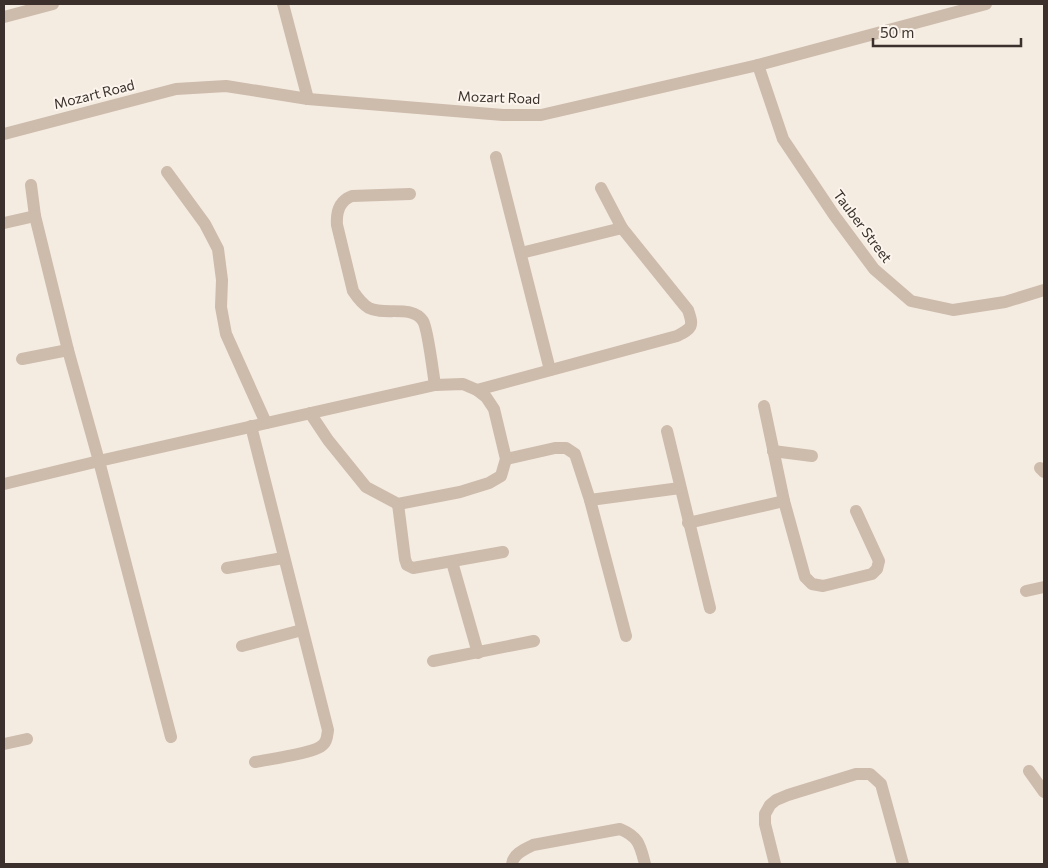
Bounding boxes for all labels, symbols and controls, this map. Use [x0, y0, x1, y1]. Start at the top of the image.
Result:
scale bar [873, 15, 1020, 47]
text: 50 m [880, 23, 914, 41]
street label: Mozart Road [52, 76, 136, 112]
street label: Mozart Road [457, 87, 541, 107]
street label: Tauber Street [830, 186, 896, 266]

